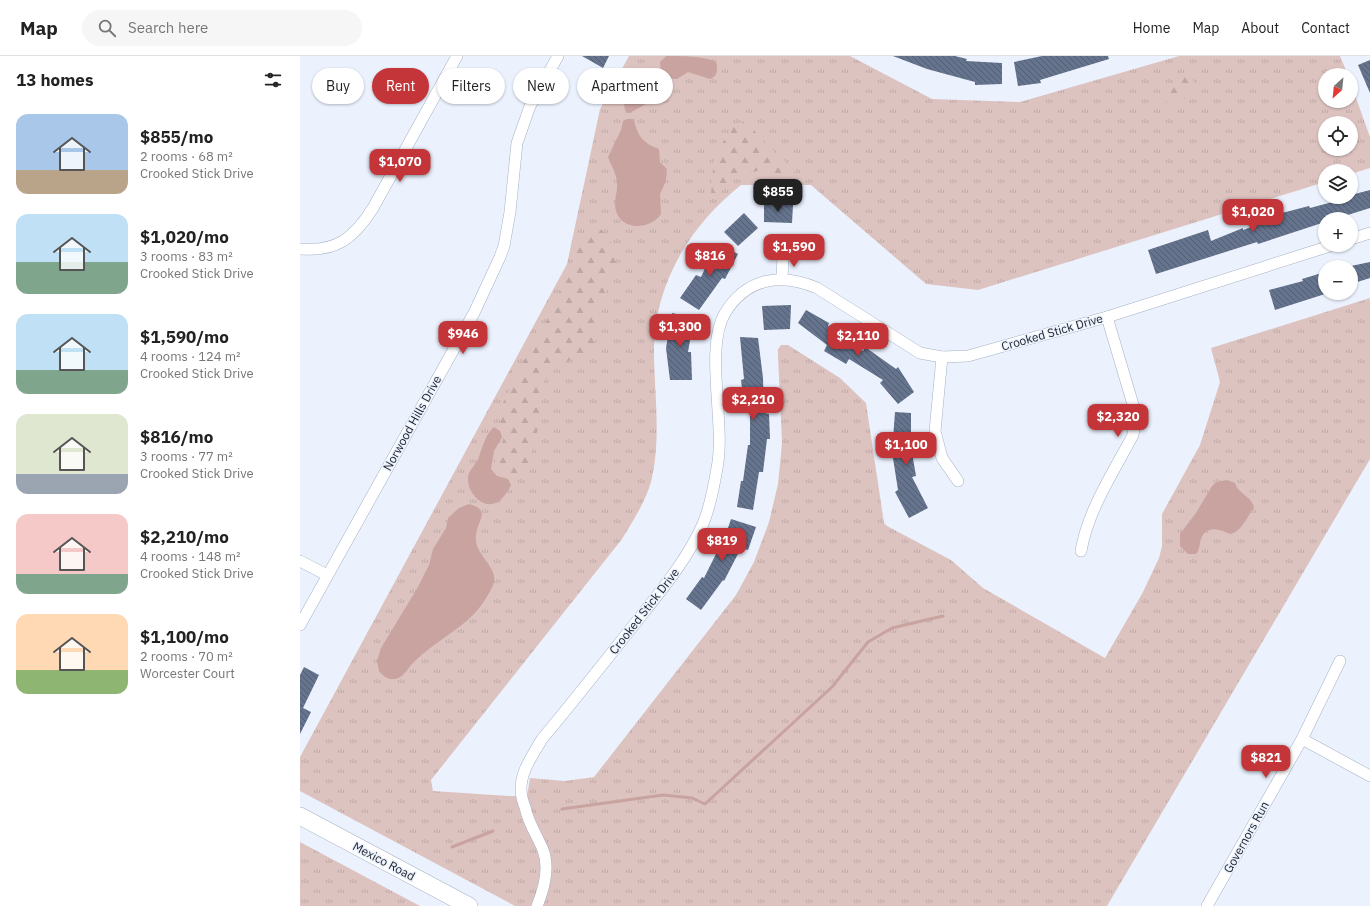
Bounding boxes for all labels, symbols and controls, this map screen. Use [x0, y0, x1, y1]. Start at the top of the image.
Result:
search box [82, 10, 362, 46]
text: Map [20, 16, 58, 40]
icon: search [96, 17, 118, 39]
text: Search here [128, 18, 208, 37]
text: Home [1133, 19, 1170, 37]
text: Map [1192, 19, 1219, 37]
text: About [1241, 19, 1279, 37]
text: Contact [1301, 19, 1350, 37]
chip: Buy [312, 68, 364, 104]
chip: Rent [372, 68, 429, 104]
chip: Filters [437, 68, 505, 104]
chip: New [513, 68, 569, 104]
chip: Apartment [577, 68, 673, 104]
north arrow [1318, 68, 1358, 108]
map controls [1318, 68, 1358, 300]
text: 13 homes [16, 69, 93, 91]
icon: filters [262, 69, 284, 91]
button: locate [1318, 116, 1358, 156]
text: $855/mo [140, 126, 213, 148]
icon: home [48, 130, 96, 178]
text: 2 rooms · 68 m² [140, 148, 233, 165]
pin: $1,070 [367, 149, 433, 183]
text: $1,070 [378, 153, 422, 170]
button: layers [1318, 164, 1358, 204]
text: Crooked Stick Drive [140, 165, 254, 182]
pin: $855 [754, 179, 802, 213]
text: $855 [762, 183, 794, 200]
pin: $1,020 [1220, 199, 1286, 233]
text: $1,020 [1231, 203, 1275, 220]
button: + [1318, 212, 1358, 252]
text: $1,020/mo [140, 226, 229, 248]
icon: home [48, 230, 96, 278]
pin: $1,590 [761, 234, 827, 268]
text: $1,590 [772, 238, 816, 255]
pin: $816 [686, 243, 734, 277]
text: $816 [694, 247, 726, 264]
text: 3 rooms · 83 m² [140, 248, 233, 265]
button: − [1318, 260, 1358, 300]
text: Crooked Stick Drive [140, 265, 254, 282]
street label: Crooked Stick Drive [999, 310, 1105, 354]
pin: $1,300 [647, 314, 713, 348]
text: $1,300 [658, 318, 702, 335]
pin: $946 [439, 321, 487, 355]
pin: $2,110 [825, 323, 891, 357]
text: $946 [447, 325, 479, 342]
text: $1,590/mo [140, 326, 229, 348]
text: $2,110 [836, 327, 880, 344]
icon: home [48, 330, 96, 378]
text: 4 rooms · 124 m² [140, 348, 241, 365]
text: Crooked Stick Drive [140, 365, 254, 382]
street label: Norwood Hills Drive [380, 372, 445, 473]
pin: $2,210 [720, 387, 786, 421]
text: $2,210 [731, 391, 775, 408]
pin: $2,320 [1085, 404, 1151, 438]
text: $2,320 [1096, 408, 1140, 425]
text: $816/mo [140, 426, 213, 448]
icon: home [48, 430, 96, 478]
pin: $1,100 [873, 432, 939, 466]
text: $1,100 [884, 436, 928, 453]
text: 3 rooms · 77 m² [140, 448, 233, 465]
text: Crooked Stick Drive [140, 465, 254, 482]
text: $2,210/mo [140, 526, 229, 548]
pin: $819 [698, 528, 746, 562]
icon: home [48, 530, 96, 578]
text: $819 [706, 532, 738, 549]
text: 4 rooms · 148 m² [140, 548, 241, 565]
text: Crooked Stick Drive [140, 565, 254, 582]
street label: Crooked Stick Drive [606, 565, 682, 657]
text: $1,100/mo [140, 626, 229, 648]
icon: home [48, 630, 96, 678]
text: 2 rooms · 70 m² [140, 648, 233, 665]
text: Worcester Court [140, 665, 235, 682]
pin: $821 [1242, 745, 1290, 779]
text: $821 [1250, 749, 1282, 766]
street label: Governors Run [1220, 799, 1272, 875]
street label: Mexico Road [350, 838, 418, 884]

